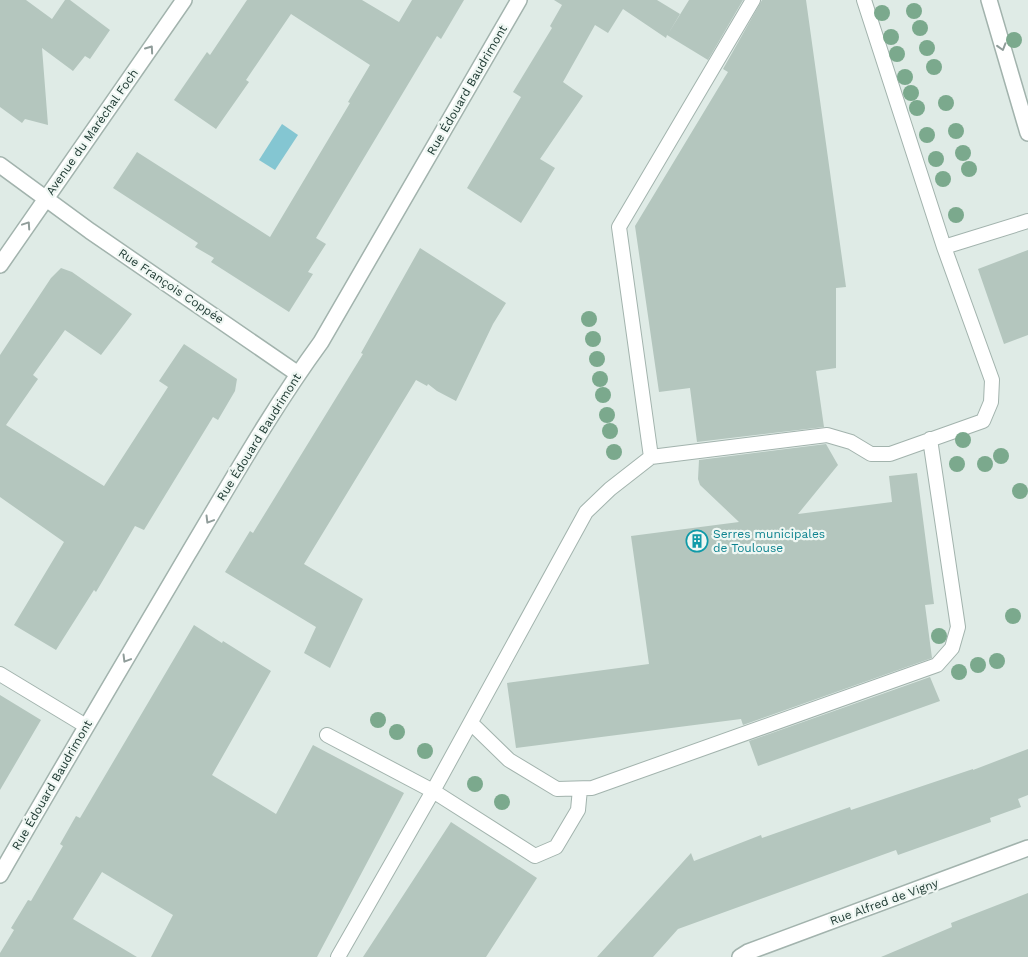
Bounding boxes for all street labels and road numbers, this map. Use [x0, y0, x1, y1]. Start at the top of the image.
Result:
street label: Rue Édouard Baudrimont [424, 23, 510, 157]
street label: Avenue du Maréchal Foch [43, 66, 141, 198]
street label: Rue François Coppée [116, 246, 226, 326]
street label: Rue Édouard Baudrimont [214, 371, 304, 503]
street label: Rue Édouard Baudrimont [9, 718, 95, 852]
street label: Rue Alfred de Vigny [828, 876, 941, 928]

